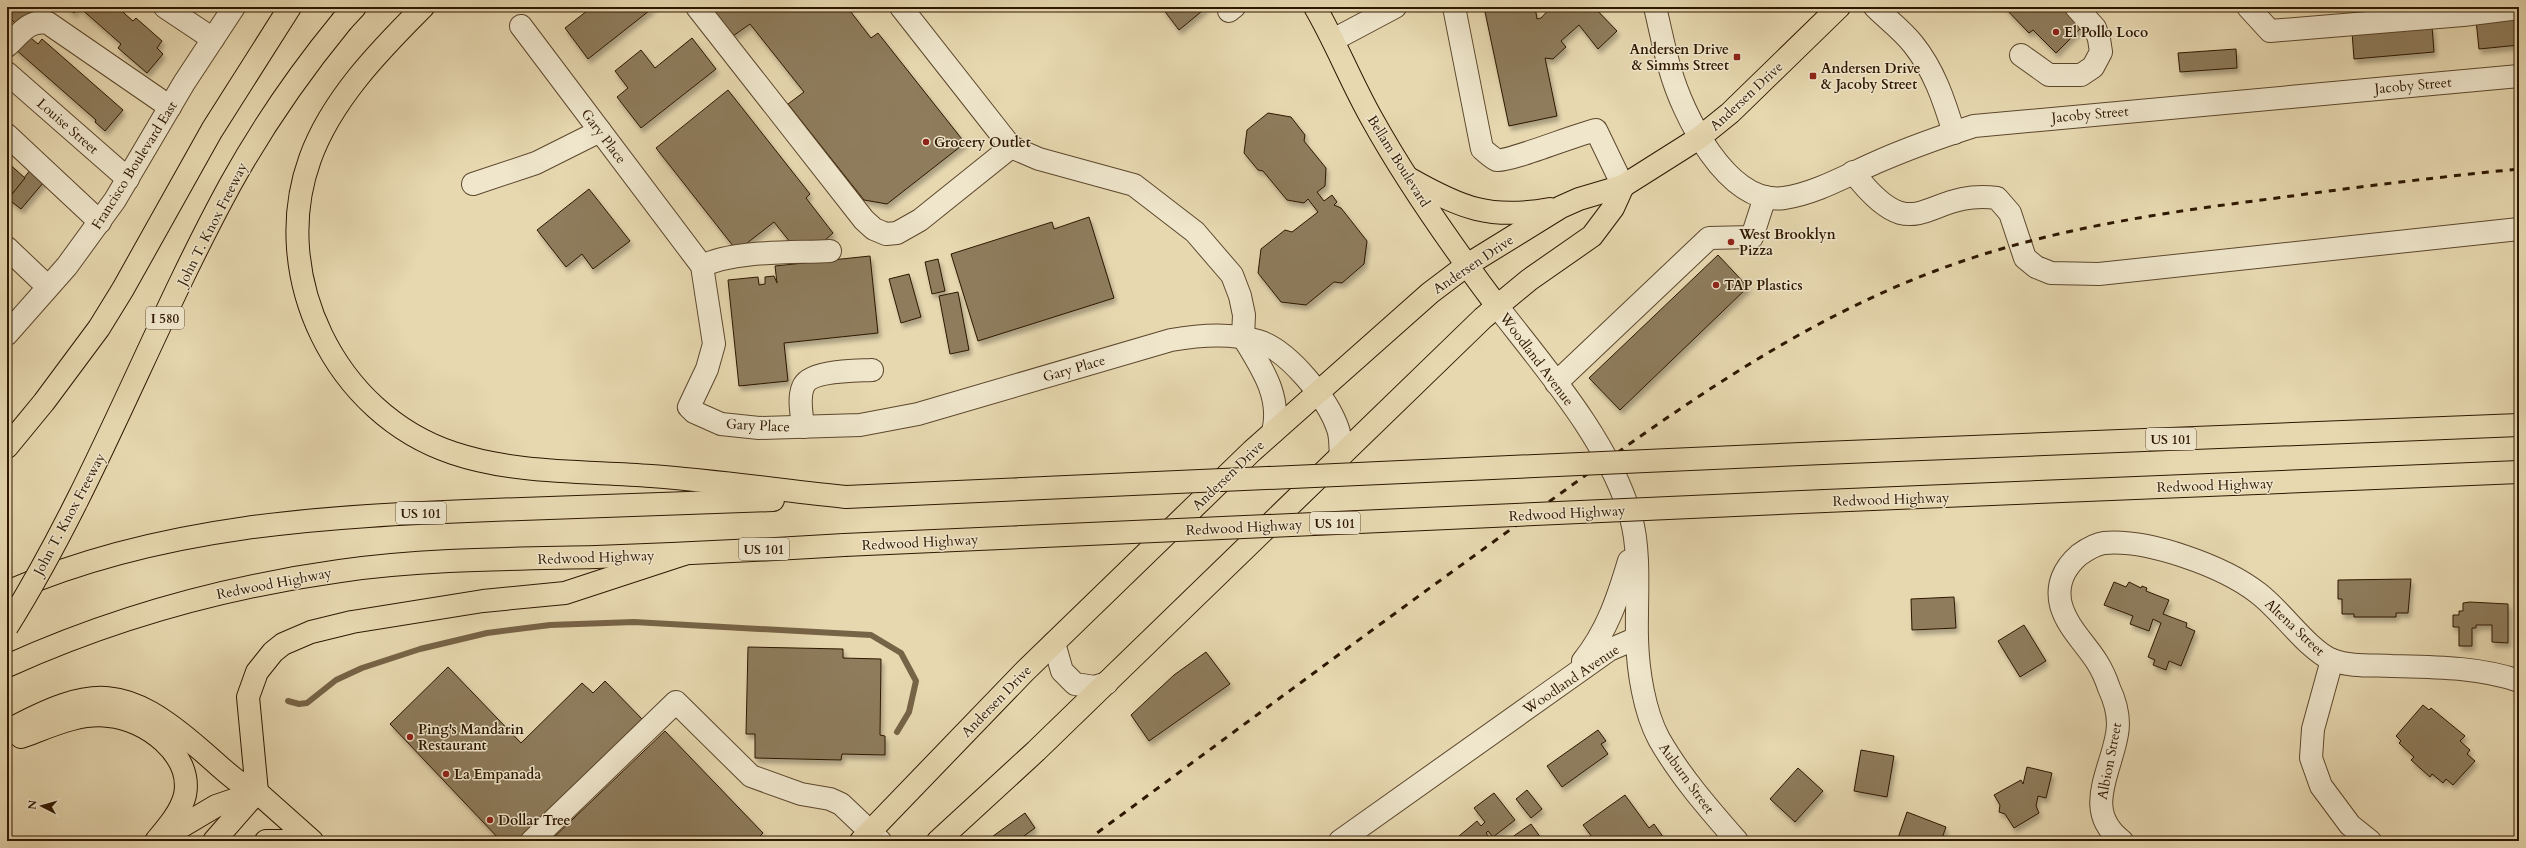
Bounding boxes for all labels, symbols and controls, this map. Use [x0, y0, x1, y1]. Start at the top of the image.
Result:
place label: El Pollo Loco [2064, 23, 2148, 42]
marker: El Pollo Loco [2051, 27, 2061, 37]
place label: Andersen Drive & Simms Street [1629, 40, 1729, 75]
marker: Andersen Drive & Simms Street [1732, 52, 1742, 62]
street label: Andersen Drive [1706, 58, 1787, 135]
place label: Andersen Drive & Jacoby Street [1821, 59, 1921, 94]
marker: Andersen Drive & Jacoby Street [1808, 71, 1818, 81]
street label: Jacoby Street [2372, 73, 2453, 98]
street label: Louise Street [33, 94, 103, 159]
street label: Francisco Boulevard East [87, 97, 182, 233]
street label: Jacoby Street [2049, 102, 2130, 127]
street label: Gary Place [577, 105, 630, 168]
street label: Bellam Boulevard [1363, 112, 1435, 211]
place label: Grocery Outlet [934, 133, 1031, 152]
marker: Grocery Outlet [921, 137, 931, 147]
street label: John T. Knox Freeway [172, 159, 252, 291]
place label: West Brooklyn Pizza [1738, 225, 1836, 260]
street label: Andersen Drive [1429, 230, 1517, 298]
marker: West Brooklyn Pizza [1726, 237, 1736, 247]
place label: TAP Plastics [1724, 276, 1803, 295]
marker: TAP Plastics [1711, 280, 1721, 290]
road number: I 580 [146, 307, 184, 329]
street label: Woodland Avenue [1495, 308, 1578, 410]
street label: Gary Place [1041, 351, 1108, 386]
street label: Gary Place [726, 414, 790, 437]
road number: US 101 [2146, 428, 2196, 450]
street label: Andersen Drive [1188, 436, 1269, 515]
street label: John T. Knox Freeway [28, 449, 110, 581]
street label: Redwood Highway [2156, 474, 2274, 497]
street label: Redwood Highway [1832, 488, 1950, 511]
street label: Redwood Highway [1508, 501, 1627, 526]
road number: US 101 [396, 502, 446, 524]
road number: US 101 [1310, 512, 1360, 534]
street label: Redwood Highway [1185, 515, 1304, 540]
street label: Redwood Highway [861, 530, 980, 555]
road number: US 101 [739, 538, 789, 560]
street label: Redwood Highway [537, 546, 655, 569]
street label: Redwood Highway [215, 563, 334, 604]
street label: Altena Street [2260, 595, 2329, 661]
street label: Woodland Avenue [1519, 640, 1623, 719]
street label: Andersen Drive [957, 661, 1036, 742]
place label: Ping's Mandarin Restaurant [418, 720, 524, 755]
street label: Albion Street [2093, 720, 2126, 801]
marker: Ping's Mandarin Restaurant [405, 732, 415, 742]
street label: Auburn Street [1654, 739, 1719, 818]
place label: La Empanada [454, 765, 541, 784]
marker: La Empanada [441, 769, 451, 779]
north arrow [22, 786, 62, 826]
text: N [25, 799, 41, 811]
place label: Dollar Tree [498, 811, 570, 830]
marker: Dollar Tree [485, 815, 495, 825]

